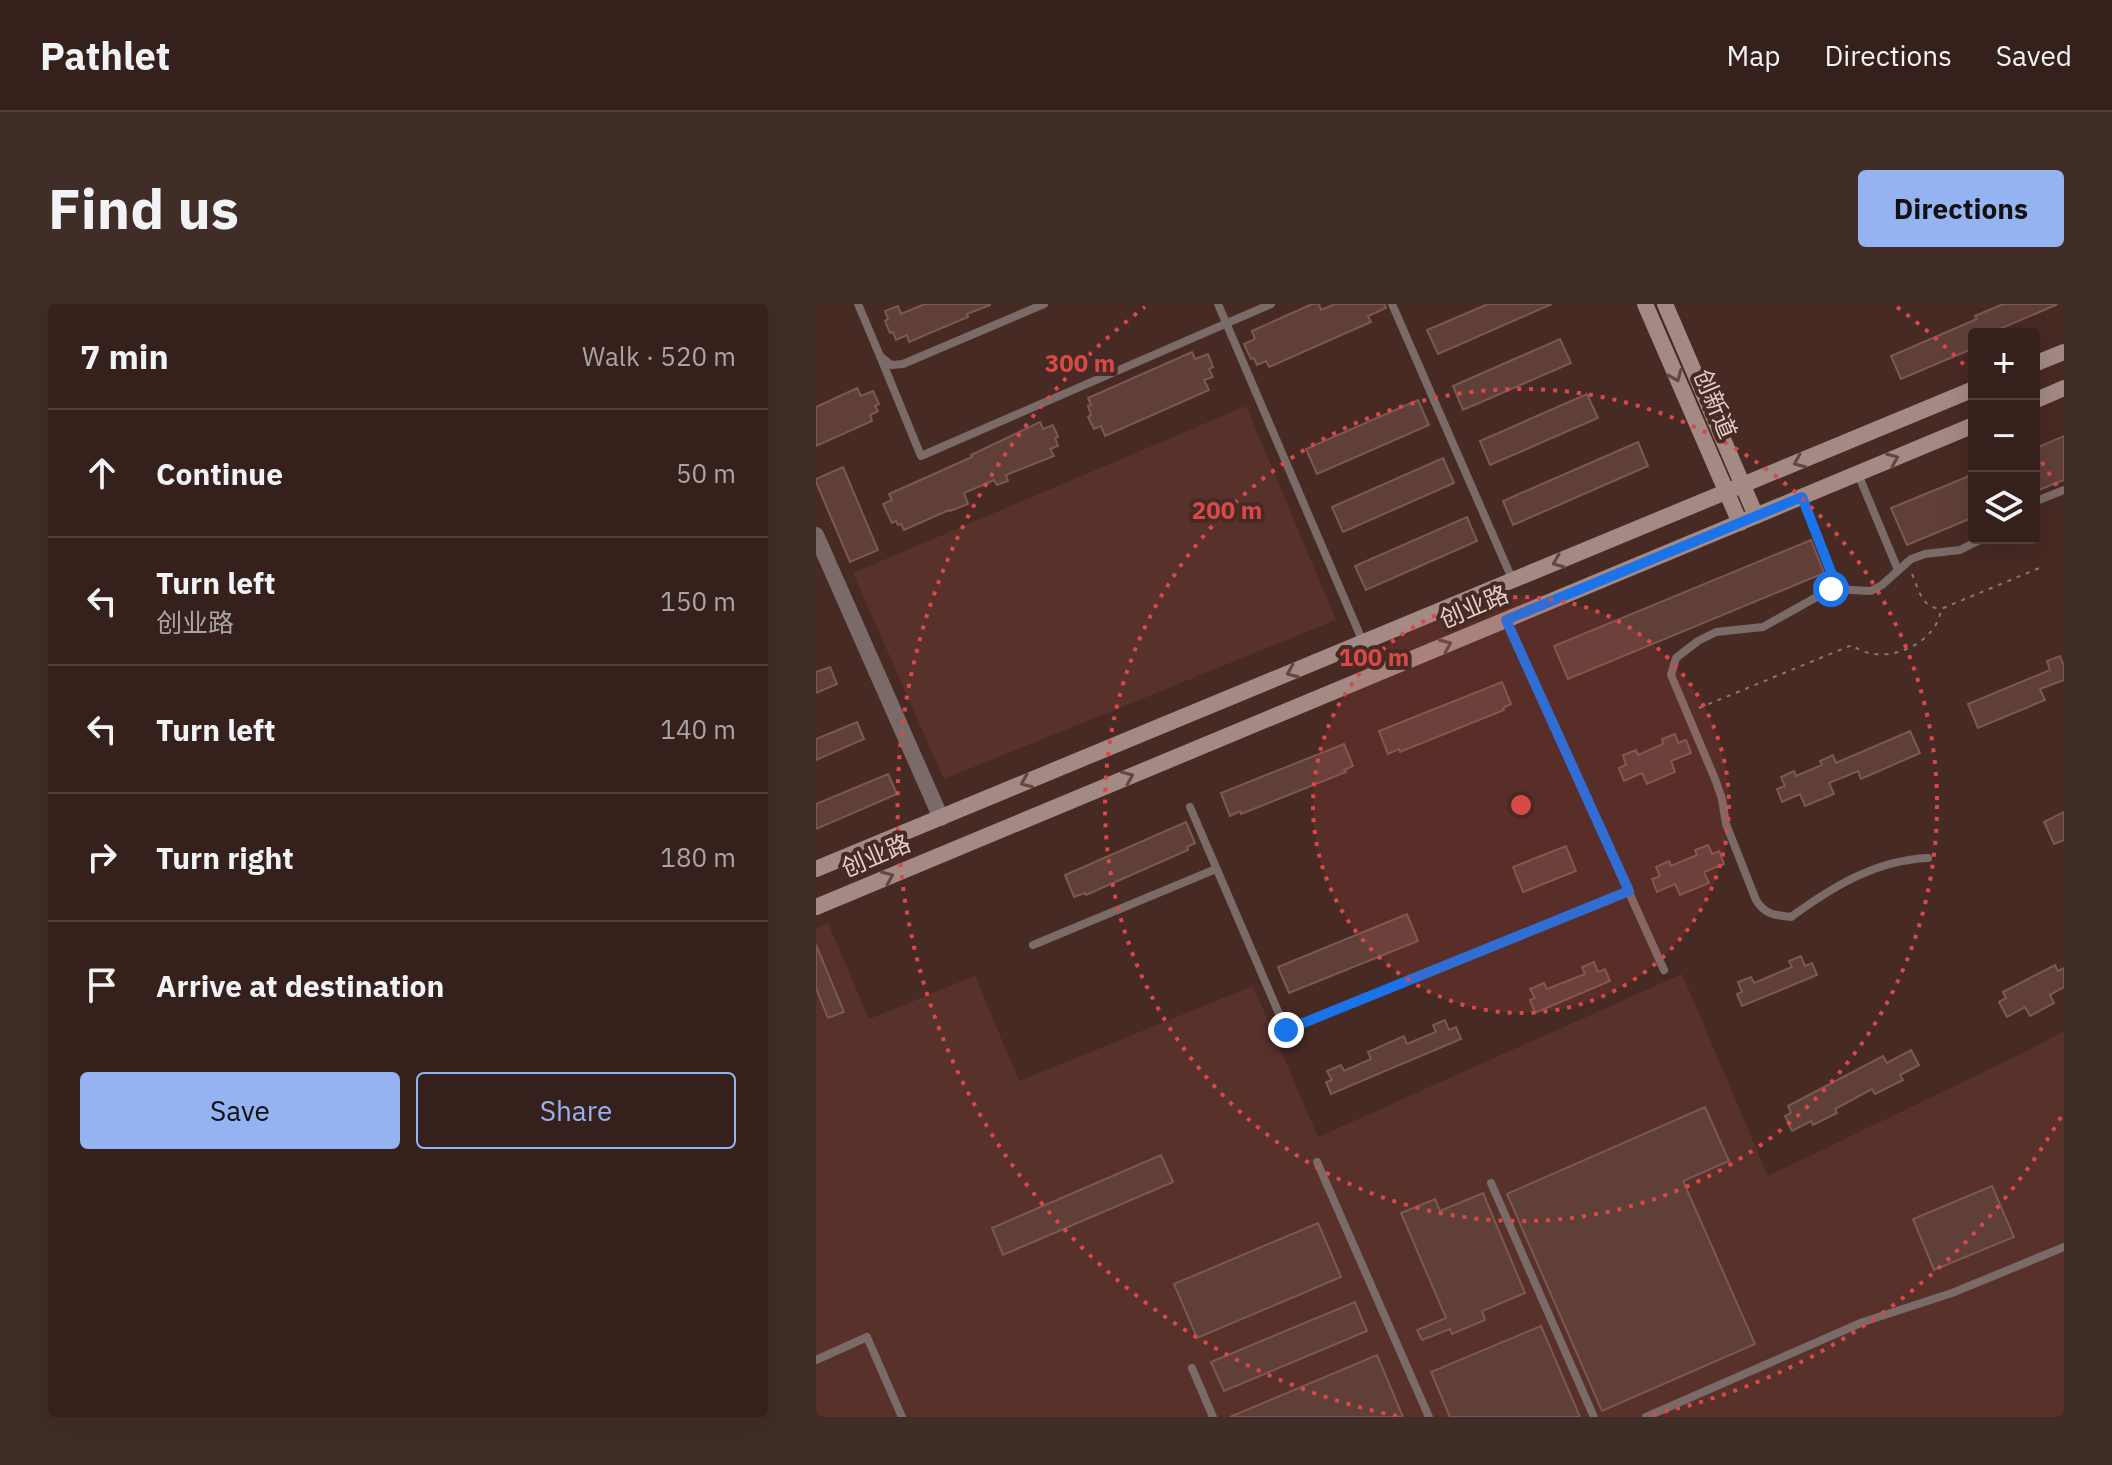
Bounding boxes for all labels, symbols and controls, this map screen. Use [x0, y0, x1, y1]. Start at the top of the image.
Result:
text: Pathlet [40, 31, 170, 80]
text: Map [1726, 37, 1780, 74]
text: Directions [1824, 37, 1952, 74]
text: Saved [1996, 37, 2072, 74]
button: Directions [1858, 170, 2064, 247]
text: Find us [48, 172, 239, 244]
map controls [1968, 328, 2040, 544]
button: + [1968, 328, 2040, 400]
text: 7 min [80, 334, 169, 378]
text: Walk · 520 m [582, 339, 736, 373]
text: 300 m [1045, 347, 1115, 379]
street label: 创新道 [1687, 364, 1745, 443]
one-way arrow [1667, 367, 1683, 382]
button: − [1968, 400, 2040, 472]
icon: ahead [80, 451, 124, 495]
one-way arrow [1793, 453, 1807, 469]
one-way arrow [1885, 453, 1899, 469]
text: Continue [156, 454, 283, 493]
text: 50 m [676, 456, 736, 490]
button: layers [1968, 472, 2040, 544]
text: 200 m [1192, 494, 1262, 526]
one-way arrow [1552, 552, 1566, 569]
text: Turn left [156, 563, 275, 602]
route start [1813, 571, 1849, 607]
street label: 创业路 [1434, 577, 1513, 635]
icon: left [80, 579, 124, 623]
text: 150 m [660, 584, 736, 618]
text: 创业路 [156, 605, 234, 639]
one-way arrow [1438, 639, 1452, 655]
text: 100 m [1339, 641, 1409, 673]
one-way arrow [1286, 663, 1300, 679]
icon: left [80, 707, 124, 751]
text: Turn left [156, 710, 275, 749]
text: 140 m [660, 712, 736, 746]
one-way arrow [1120, 771, 1134, 787]
one-way arrow [1020, 773, 1034, 789]
centre of rings [1507, 791, 1535, 819]
street label: 创业路 [836, 826, 915, 884]
icon: right [80, 835, 124, 879]
text: Turn right [156, 838, 294, 877]
text: 180 m [660, 840, 736, 874]
one-way arrow [880, 871, 894, 887]
icon: arrive [80, 963, 124, 1007]
text: Arrive at destination [156, 966, 444, 1005]
route end [1268, 1012, 1304, 1048]
button: Save [80, 1072, 400, 1149]
button: Share [416, 1072, 736, 1149]

